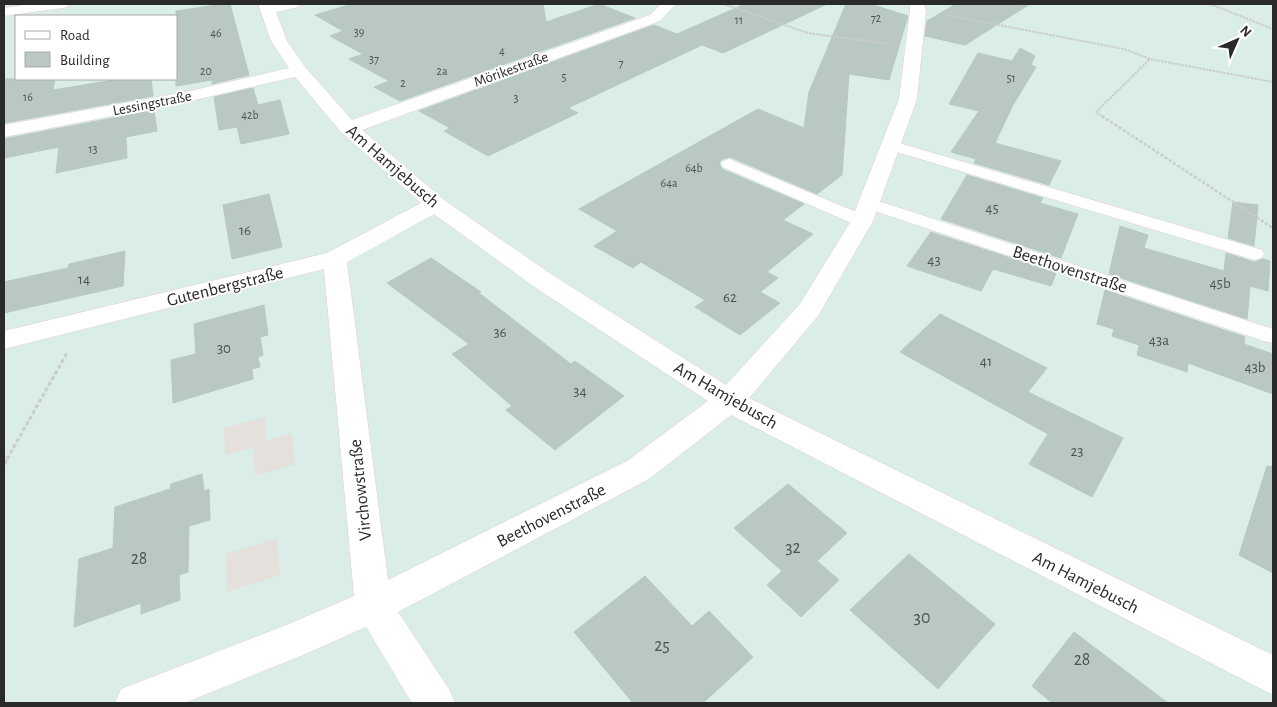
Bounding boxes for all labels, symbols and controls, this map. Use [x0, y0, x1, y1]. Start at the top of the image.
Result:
house number: 72 [871, 12, 882, 24]
house number: 11 [735, 14, 743, 26]
legend [15, 15, 178, 80]
north arrow [1212, 15, 1262, 65]
text: N [1237, 23, 1254, 40]
house number: 39 [354, 26, 365, 38]
house number: 46 [210, 27, 222, 39]
text: Road [60, 28, 90, 43]
house number: 4 [499, 45, 505, 57]
street label: Mörikestraße [472, 49, 550, 90]
text: Building [60, 53, 110, 68]
house number: 37 [369, 53, 379, 65]
house number: 7 [618, 57, 624, 69]
house number: 20 [200, 65, 212, 77]
house number: 2a [436, 65, 448, 77]
house number: 5 [561, 71, 567, 83]
house number: 51 [1006, 72, 1016, 84]
house number: 2 [400, 77, 406, 89]
street label: Lessingstraße [111, 88, 193, 118]
house number: 16 [23, 91, 33, 103]
house number: 3 [514, 92, 519, 104]
house number: 42b [241, 109, 259, 121]
street label: Am Hamjebusch [342, 122, 442, 212]
house number: 13 [88, 143, 98, 155]
house number: 64b [685, 162, 703, 174]
house number: 64a [661, 177, 678, 189]
house number: 45 [985, 201, 999, 216]
house number: 16 [239, 223, 251, 238]
street label: Beethovenstraße [1010, 243, 1129, 297]
house number: 43 [927, 253, 941, 268]
street label: Gutenbergstraße [165, 264, 285, 310]
house number: 14 [78, 272, 90, 287]
house number: 45b [1209, 276, 1231, 291]
house number: 62 [723, 290, 737, 305]
house number: 36 [493, 325, 507, 340]
house number: 43a [1149, 333, 1169, 348]
house number: 30 [217, 341, 231, 356]
house number: 41 [980, 354, 992, 369]
street label: Am Hamjebusch [671, 359, 780, 433]
house number: 43b [1244, 360, 1266, 375]
house number: 34 [573, 384, 587, 399]
street label: Virchowstraße [347, 438, 375, 542]
house number: 23 [1070, 444, 1084, 459]
street label: Beethovenstraße [494, 481, 609, 551]
house number: 32 [785, 539, 801, 557]
street label: Am Hamjebusch [1030, 548, 1142, 617]
house number: 28 [131, 550, 147, 568]
house number: 30 [914, 609, 930, 627]
house number: 25 [654, 637, 670, 655]
house number: 28 [1074, 651, 1090, 669]

